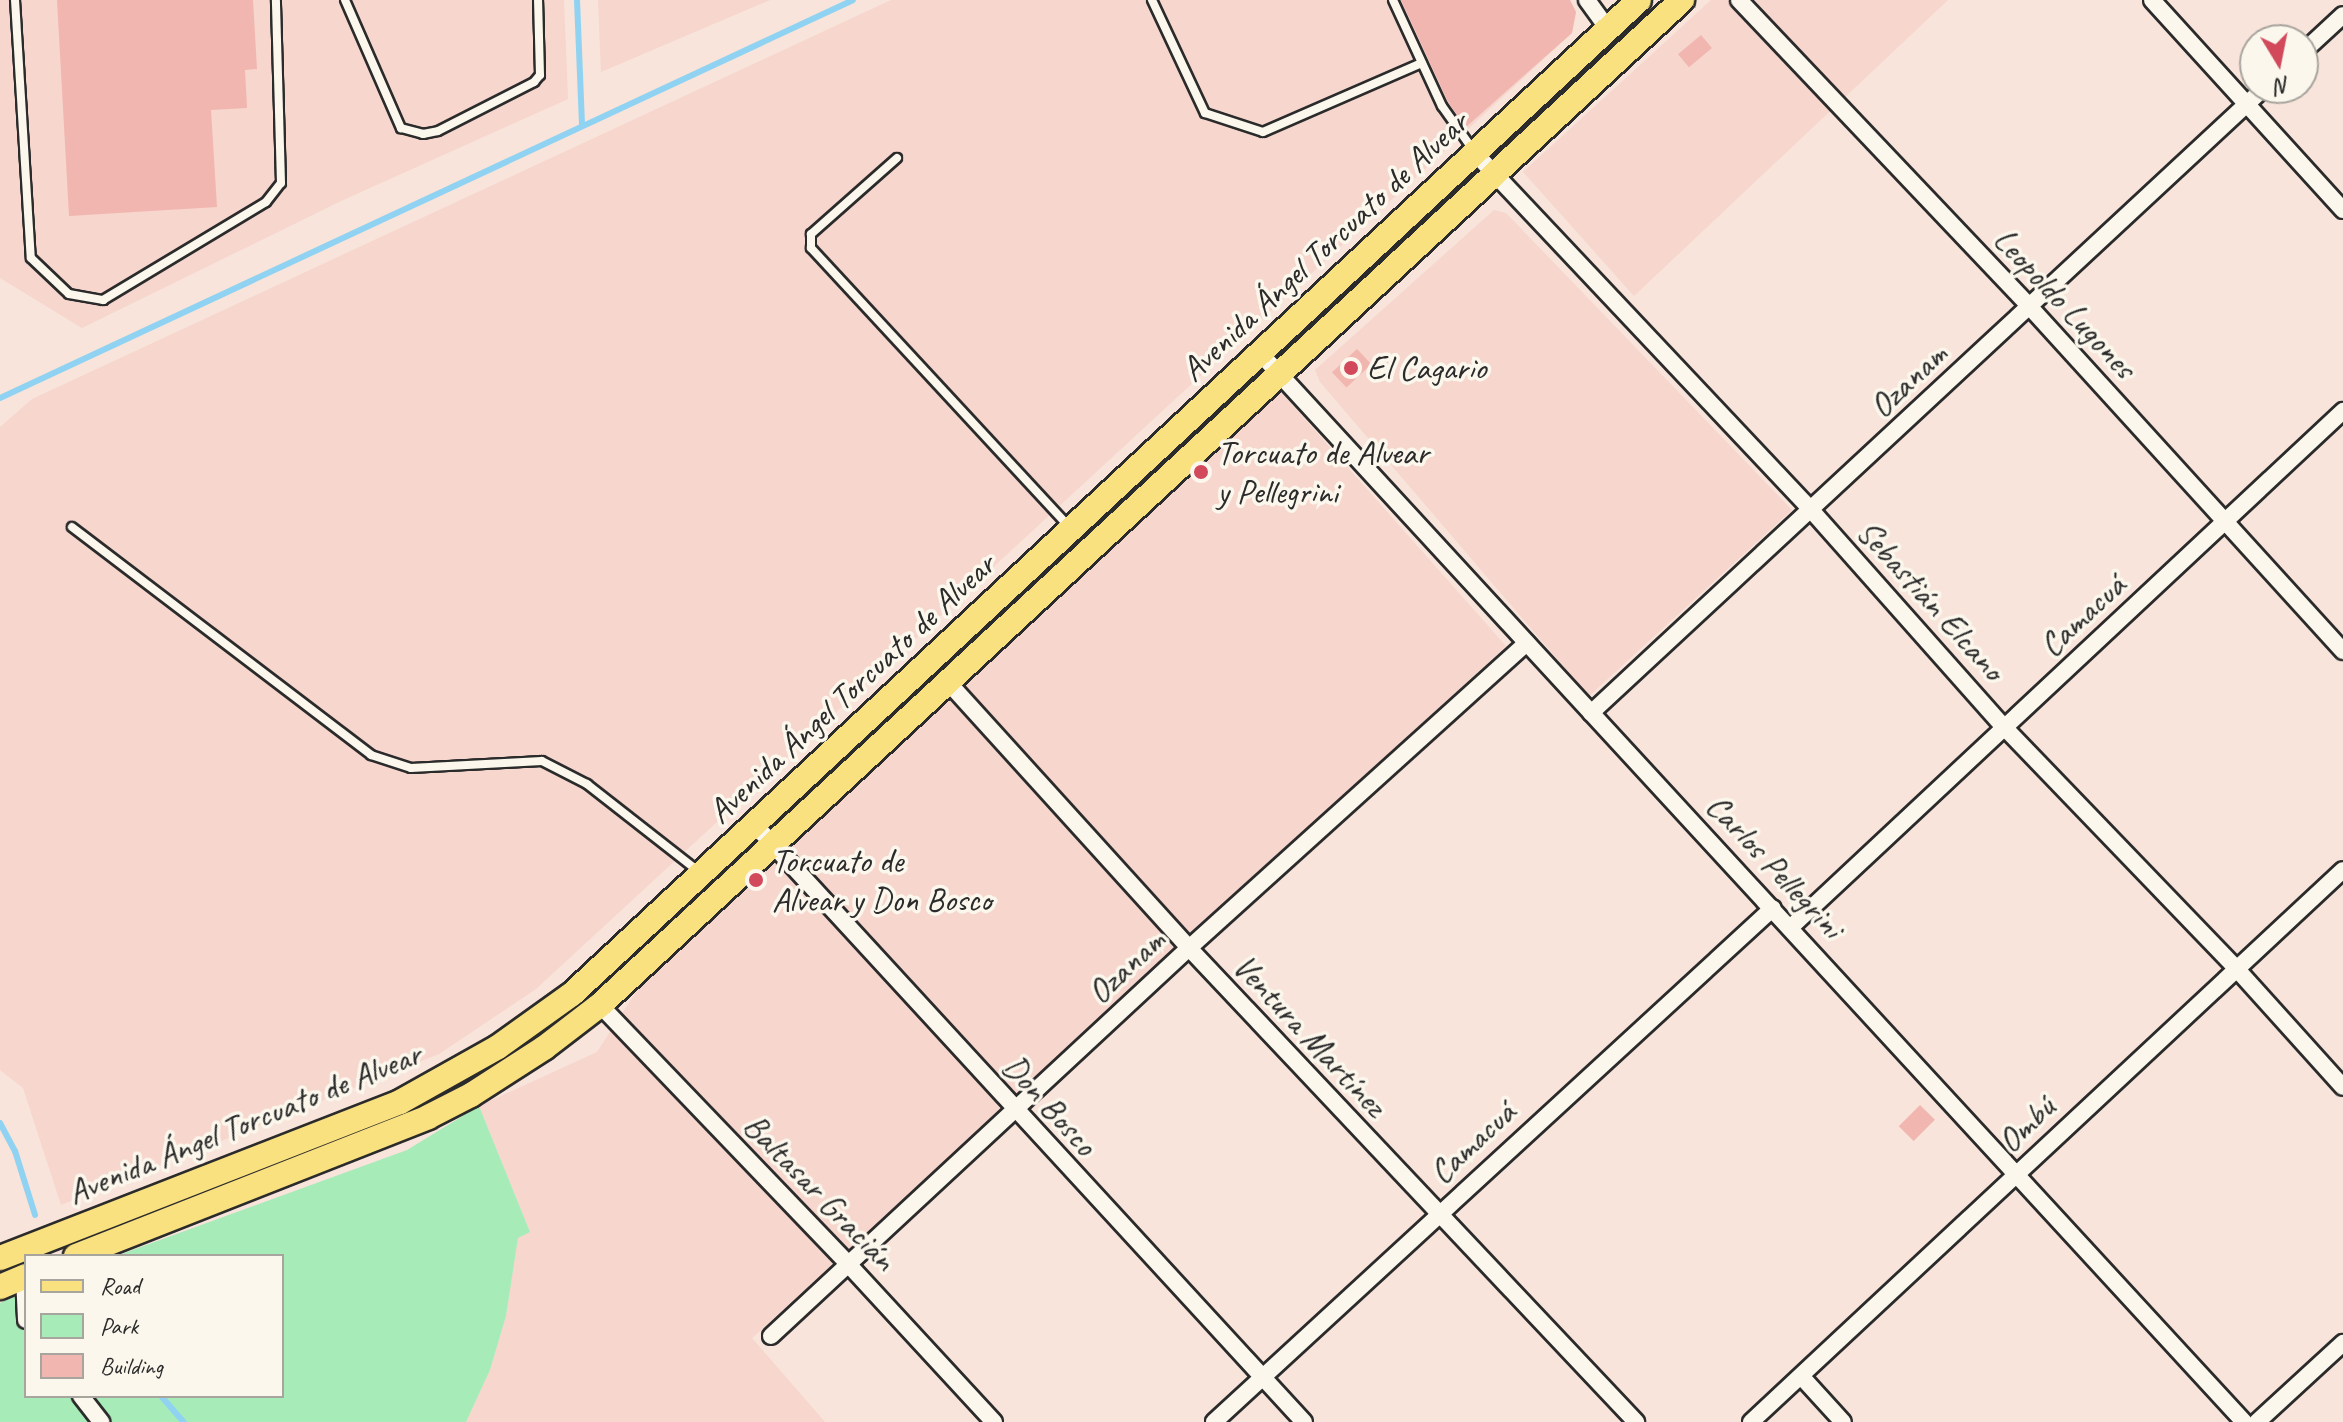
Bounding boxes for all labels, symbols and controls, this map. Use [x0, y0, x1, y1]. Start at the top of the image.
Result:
north arrow [2239, 24, 2319, 104]
text: N [2274, 71, 2292, 101]
street label: Avenida Ángel Torcuato de Alvear [1173, 103, 1475, 389]
street label: Leopoldo Lugones [1985, 220, 2145, 386]
street label: Ozanam [1861, 334, 1955, 426]
place label: El Cagario [1367, 348, 1486, 388]
marker: El Cagario [1342, 359, 1360, 377]
place label: Torcuato de Alvear y Pellegrini [1217, 432, 1427, 512]
marker: Torcuato de Alvear y Pellegrini [1192, 463, 1210, 481]
street label: Sebastián Elcano [1849, 512, 2013, 688]
street label: Avenida Ángel Torcuato de Alvear [700, 545, 1002, 831]
street label: Camacuá [2030, 565, 2134, 665]
street label: Carlos Pellegrini [1698, 786, 1852, 946]
place label: Torcuato de Alvear y Don Bosco [772, 840, 992, 920]
marker: Torcuato de Alvear y Don Bosco [747, 871, 765, 889]
street label: Ozanam [1079, 920, 1173, 1012]
street label: Ventura Martínez [1225, 946, 1395, 1124]
street label: Avenida Ángel Torcuato de Alvear [62, 1034, 426, 1212]
street label: Don Bosco [994, 1046, 1106, 1164]
street label: Ombú [1989, 1087, 2063, 1161]
street label: Camacuá [1420, 1092, 1524, 1192]
street label: Baltasar Gracián [735, 1105, 905, 1279]
legend [24, 1254, 284, 1398]
text: Road [100, 1271, 140, 1301]
text: Park [100, 1311, 138, 1341]
text: Building [100, 1351, 163, 1381]

